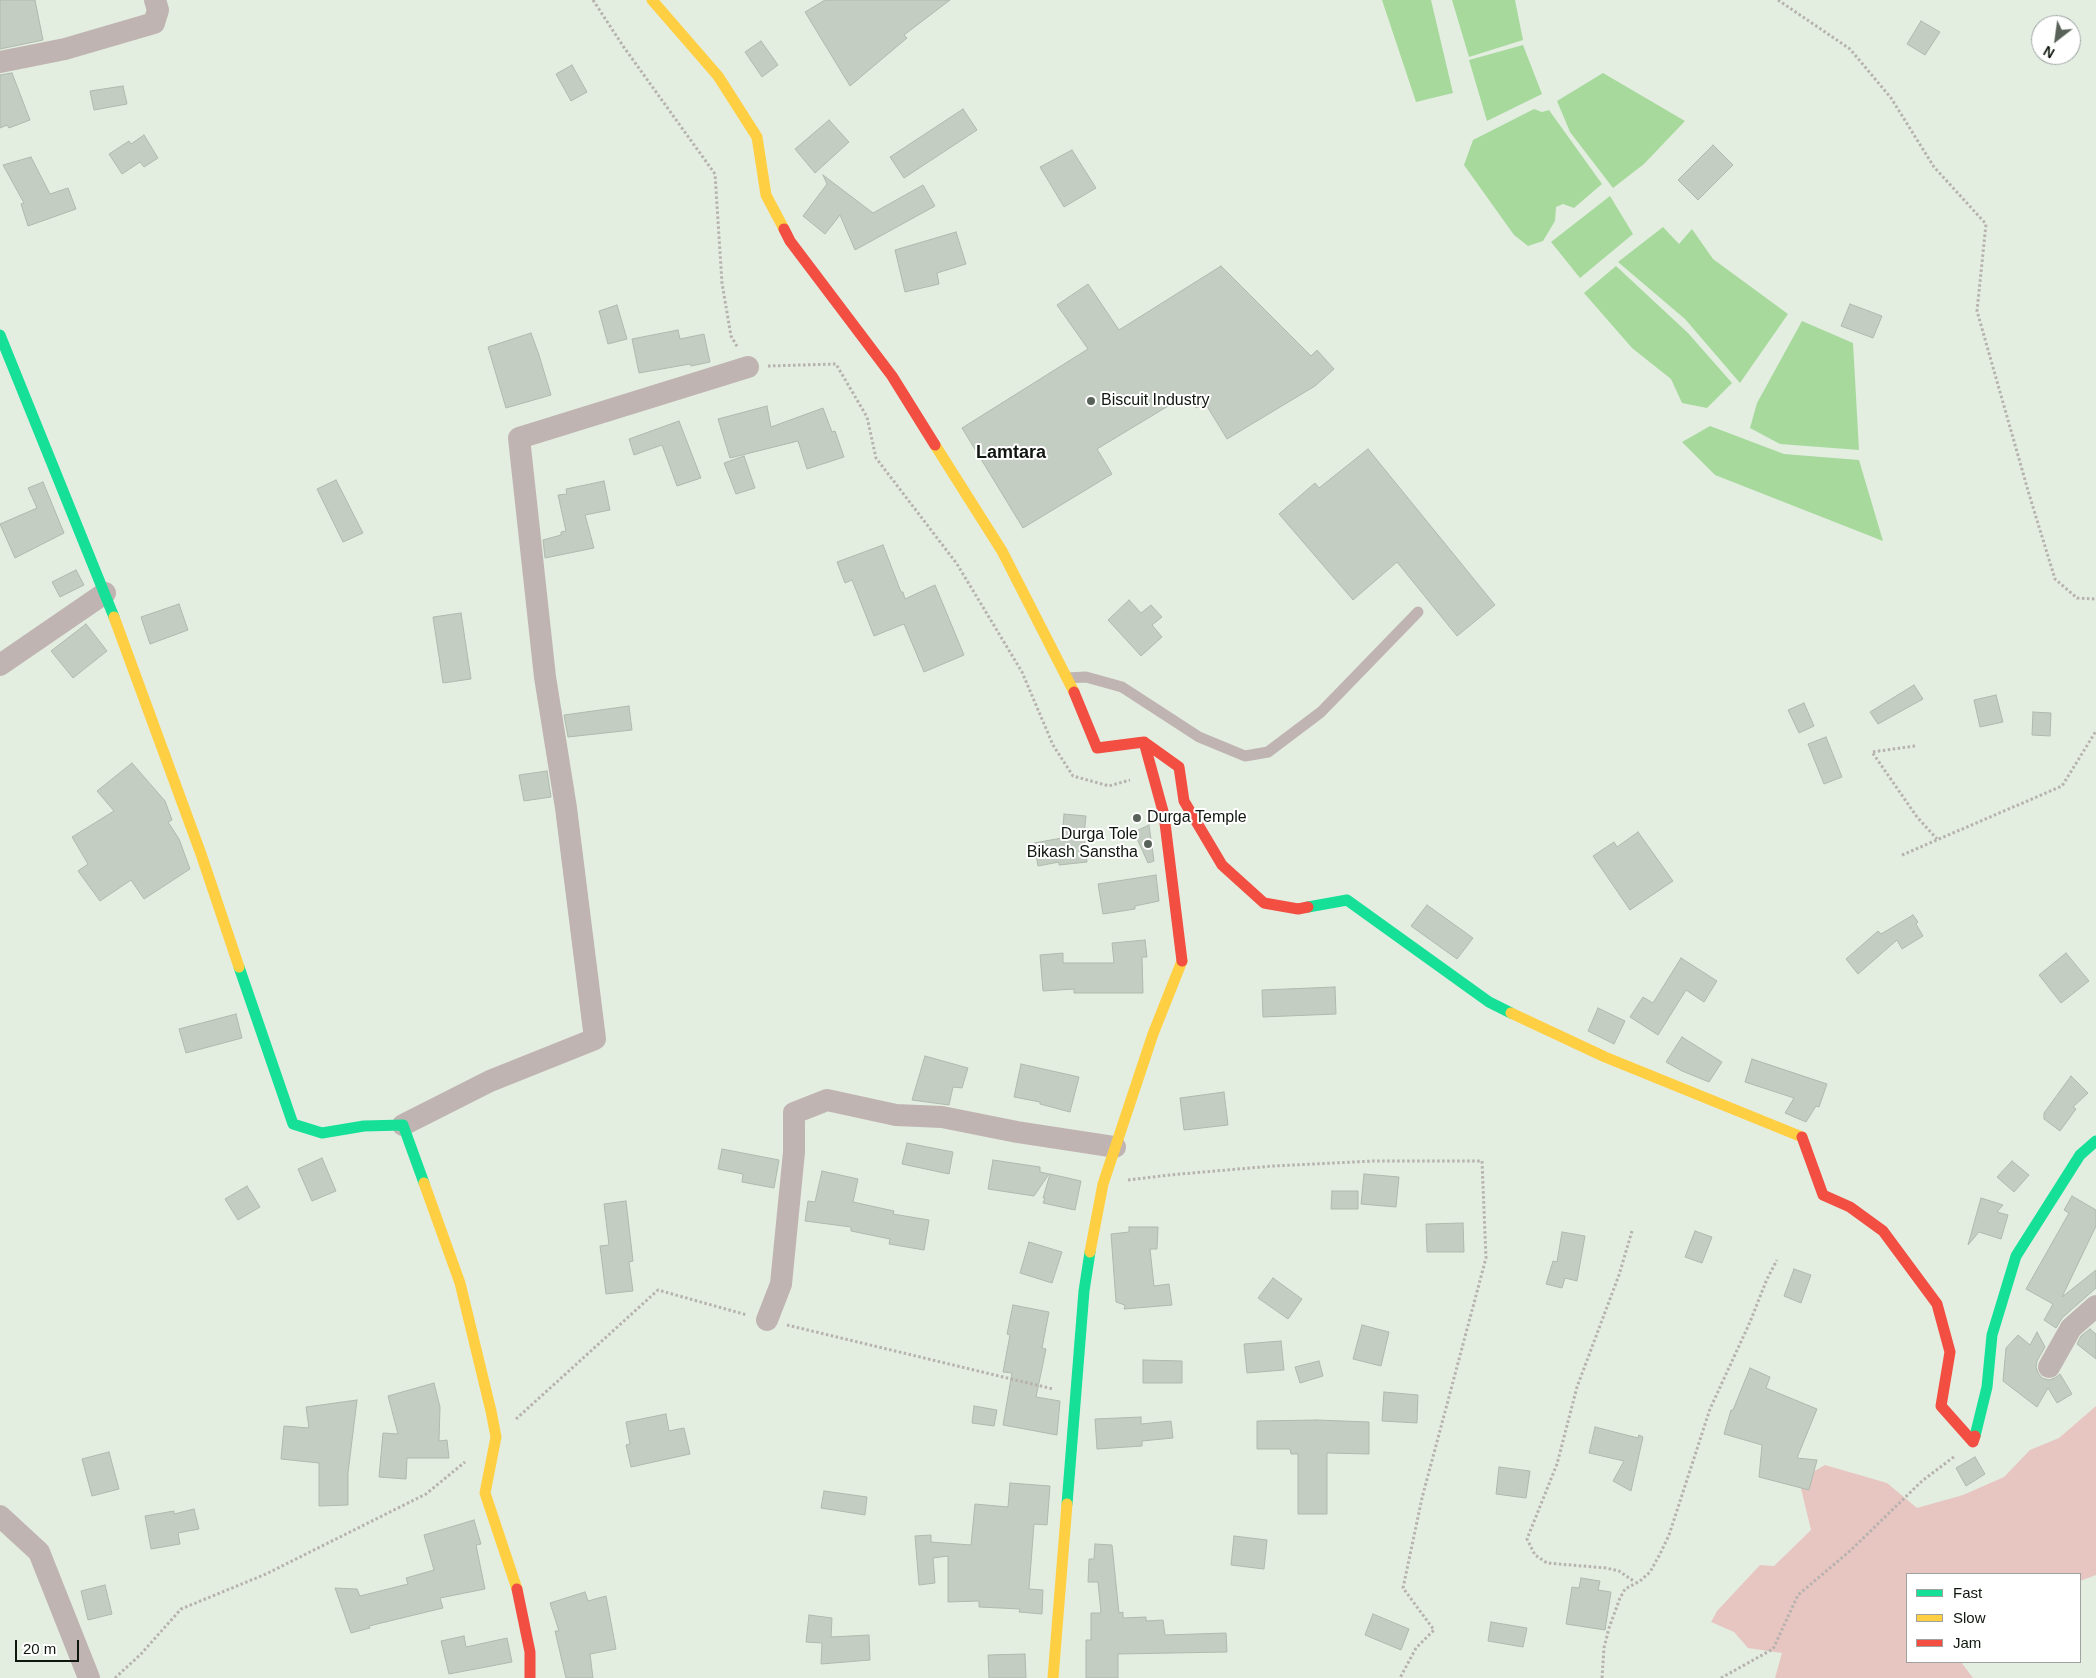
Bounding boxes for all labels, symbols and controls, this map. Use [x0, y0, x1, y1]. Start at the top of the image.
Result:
north arrow [2031, 15, 2081, 65]
text: N [2041, 43, 2057, 62]
place label: Biscuit Industry [1101, 391, 1209, 411]
marker: Biscuit Industry [1085, 395, 1097, 407]
district label: Lamtara [976, 442, 1046, 464]
place label: Durga Temple [1147, 808, 1247, 828]
marker: Durga Temple [1131, 812, 1143, 824]
place label: Durga Tole Bikash Sanstha [1027, 825, 1138, 863]
marker: Durga Tole Bikash Sanstha [1142, 838, 1154, 850]
legend [1906, 1573, 2081, 1663]
text: Fast [1953, 1584, 1982, 1601]
text: Slow [1953, 1609, 1986, 1626]
scale bar [18, 1630, 81, 1662]
text: Jam [1953, 1634, 1981, 1651]
text: 20 m [23, 1640, 56, 1657]

